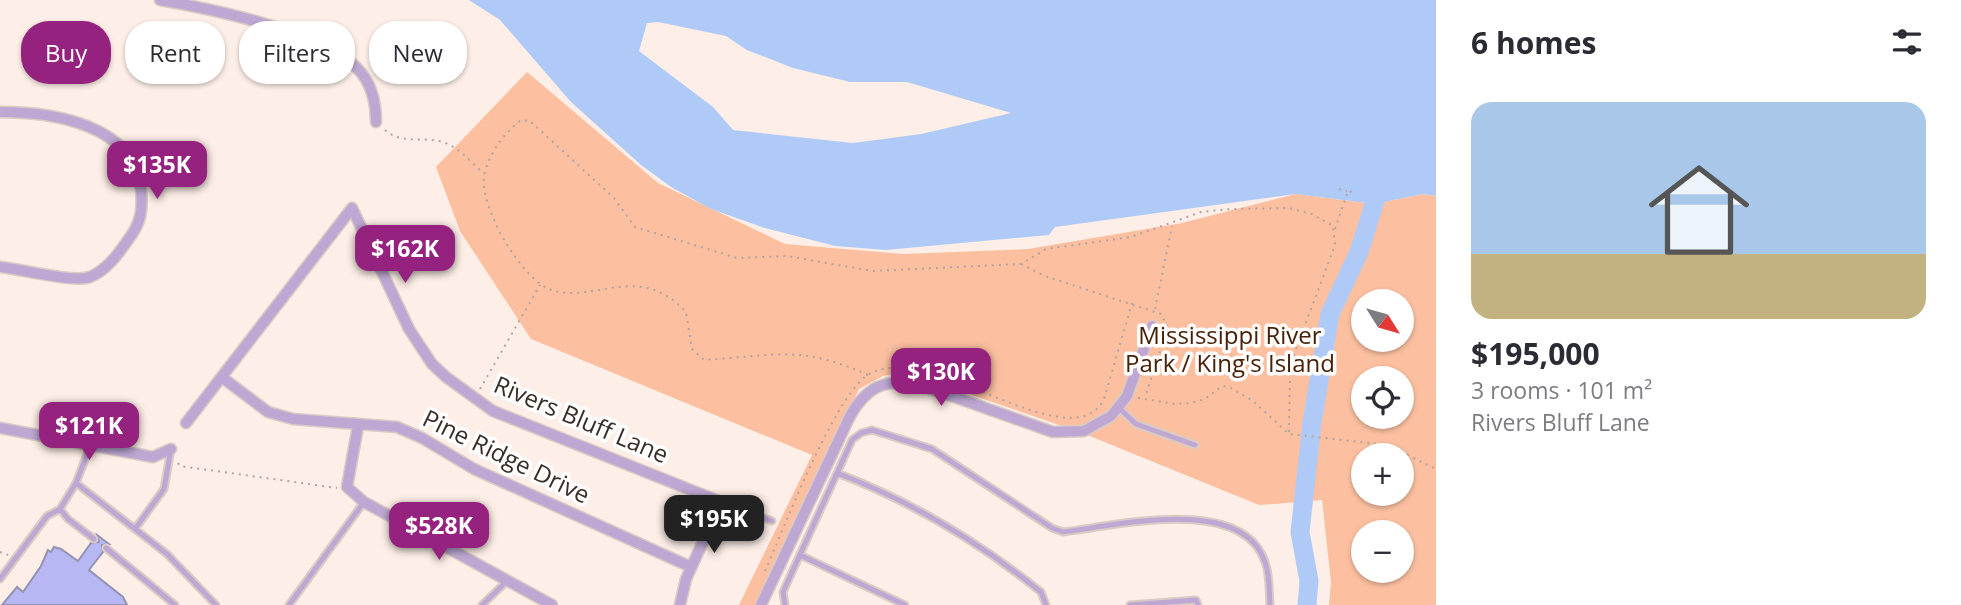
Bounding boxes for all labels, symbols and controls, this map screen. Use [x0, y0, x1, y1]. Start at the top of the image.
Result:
chip: Buy [21, 21, 111, 84]
chip: Rent [125, 21, 225, 84]
chip: Filters [239, 21, 355, 84]
chip: New [369, 21, 467, 84]
text: 6 homes [1471, 22, 1596, 63]
icon: filters [1888, 23, 1926, 61]
pin: $135K [108, 142, 206, 201]
icon: home [1636, 147, 1762, 273]
text: $135K [123, 148, 191, 180]
pin: $162K [356, 226, 454, 285]
text: $162K [371, 232, 439, 264]
north arrow [1351, 289, 1414, 352]
map controls [1351, 289, 1414, 583]
park label: Mississippi River Park / King's Island [1125, 318, 1335, 379]
text: $195,000 [1471, 333, 1600, 374]
pin: $130K [892, 348, 990, 408]
text: $130K [907, 355, 975, 387]
button: locate [1351, 366, 1414, 429]
street label: Rivers Bluff Lane [489, 367, 674, 470]
text: 3 rooms · 101 m² [1471, 374, 1652, 406]
street label: Pine Ridge Drive [418, 401, 596, 510]
pin: $121K [40, 402, 138, 462]
text: Rivers Bluff Lane [1471, 406, 1650, 438]
text: $121K [55, 409, 123, 441]
button: + [1351, 443, 1414, 506]
pin: $195K [665, 496, 763, 555]
text: $195K [680, 502, 748, 534]
pin: $528K [390, 503, 488, 562]
text: $528K [405, 509, 473, 541]
button: − [1351, 520, 1414, 583]

